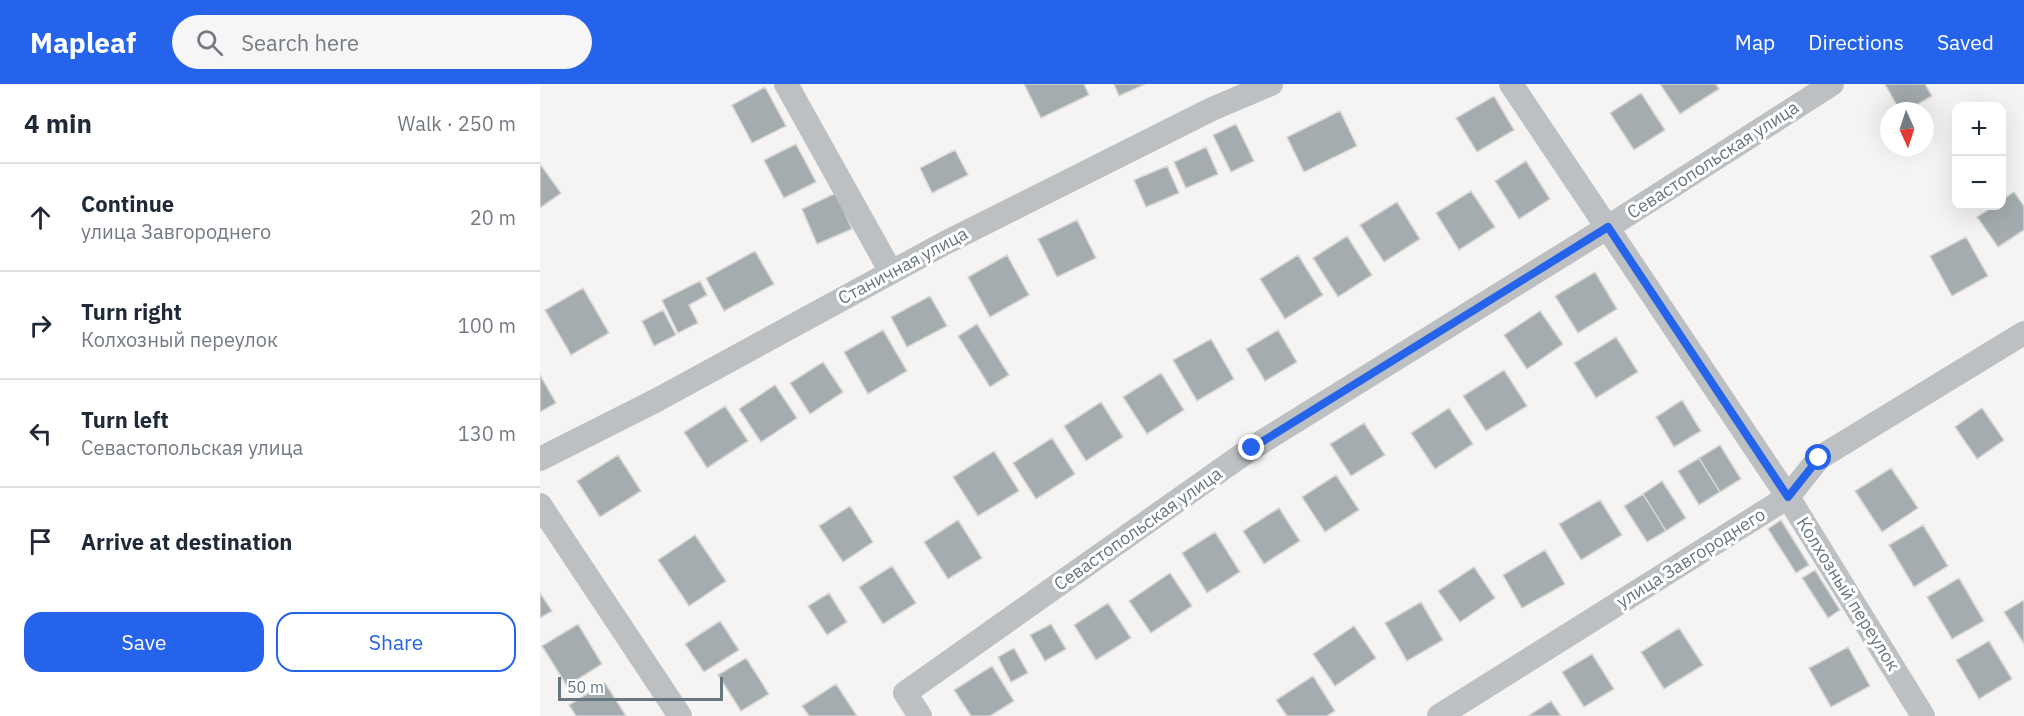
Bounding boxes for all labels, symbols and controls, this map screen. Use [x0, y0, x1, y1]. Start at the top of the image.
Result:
search box [172, 15, 592, 69]
text: Mapleaf [30, 24, 136, 61]
icon: search [193, 26, 226, 59]
text: Search here [241, 28, 359, 57]
text: Map [1735, 28, 1775, 56]
text: Directions [1808, 28, 1904, 56]
text: Saved [1937, 28, 1994, 56]
street label: Севастопольская улица [1623, 95, 1803, 224]
north arrow [1880, 102, 1934, 156]
map controls [1952, 102, 2006, 210]
button: + [1952, 102, 2006, 156]
text: 4 min [24, 106, 92, 140]
text: Walk · 250 m [398, 110, 516, 137]
button: − [1952, 156, 2006, 210]
text: Continue [81, 189, 174, 218]
icon: ahead [24, 201, 57, 234]
text: 20 m [470, 204, 516, 231]
text: улица Завгороднего [81, 218, 271, 245]
street label: Станичная улица [834, 221, 972, 309]
text: Turn right [81, 297, 182, 326]
icon: right [24, 309, 57, 342]
text: 100 m [458, 312, 516, 339]
text: Колхозный переулок [81, 326, 278, 353]
text: Turn left [81, 405, 169, 434]
icon: left [24, 417, 57, 450]
text: 130 m [458, 420, 516, 447]
text: Севастопольская улица [81, 434, 303, 461]
route end [1238, 434, 1264, 460]
route start [1805, 444, 1831, 470]
street label: Севастопольская улица [1049, 462, 1227, 595]
street label: улица Завгороднего [1612, 502, 1769, 613]
street label: Колхозный переулок [1792, 512, 1905, 675]
icon: arrive [24, 525, 57, 558]
text: Arrive at destination [81, 527, 292, 556]
button: Save [24, 612, 264, 672]
button: Share [276, 612, 516, 672]
scale bar [558, 674, 723, 702]
text: 50 m [567, 677, 604, 697]

